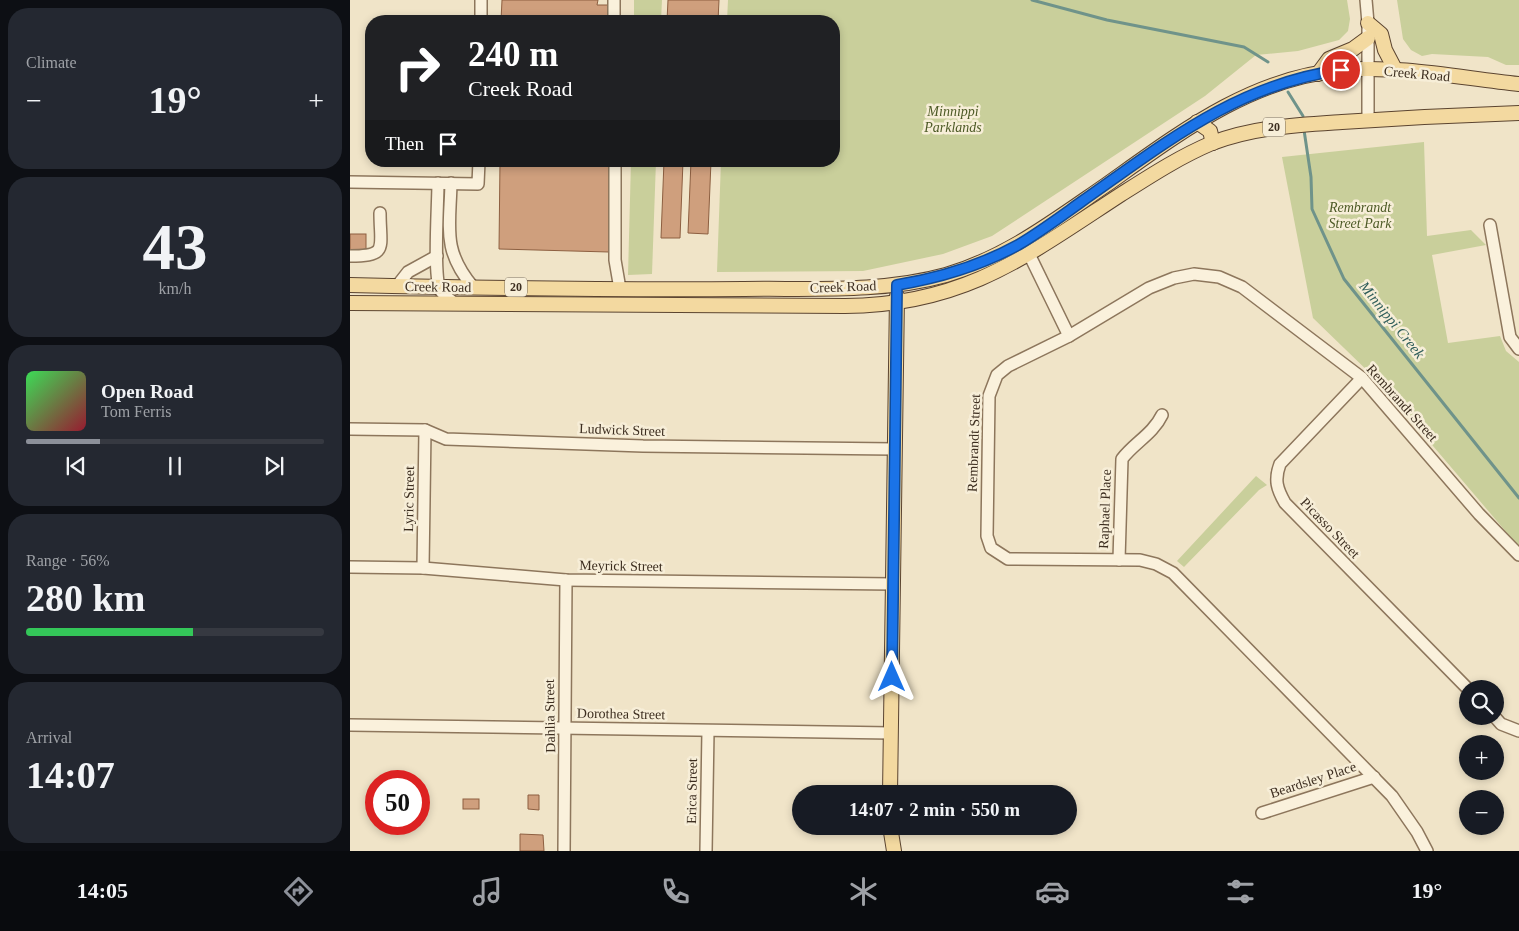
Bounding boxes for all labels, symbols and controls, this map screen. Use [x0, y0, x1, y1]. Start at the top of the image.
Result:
icon: right [385, 35, 450, 100]
text: 240 m [468, 35, 558, 74]
pin [1320, 49, 1362, 91]
text: Climate [26, 54, 77, 71]
icon: arrive [1327, 56, 1355, 84]
street label: Creek Road [1383, 64, 1451, 84]
text: Creek Road [468, 76, 572, 101]
text: 19° [148, 79, 202, 121]
text: − [26, 85, 42, 116]
text: + [308, 85, 324, 116]
park label: Minnippi Parklands [923, 104, 982, 135]
road number: 20 [1263, 118, 1285, 136]
icon: arrive [434, 130, 462, 158]
text: Then [385, 133, 424, 154]
park label: Rembrandt Street Park [1328, 200, 1392, 231]
text: 43 [143, 211, 208, 283]
road number: 20 [505, 278, 527, 296]
street label: Creek Road [810, 278, 876, 296]
water label: Minnippi Creek [1356, 278, 1428, 362]
street label: Creek Road [405, 279, 471, 295]
text: km/h [159, 280, 191, 297]
street label: Rembrandt Street [1364, 361, 1441, 445]
text: Open Road [101, 381, 193, 402]
street label: Rembrandt Street [965, 393, 983, 492]
text: Tom Ferris [101, 403, 171, 420]
street label: Ludwick Street [579, 421, 665, 439]
icon: previous [62, 452, 90, 480]
icon: pause [161, 452, 189, 480]
icon: next [260, 452, 288, 480]
street label: Lyric Street [401, 466, 417, 532]
street label: Raphael Place [1096, 469, 1114, 549]
street label: Picasso Street [1297, 495, 1363, 561]
text: Range · 56% [26, 552, 110, 569]
street label: Meyrick Street [579, 558, 663, 574]
text: 280 km [26, 577, 145, 619]
position arrow [865, 650, 917, 702]
street label: Dahlia Street [542, 679, 558, 753]
map controls [1459, 680, 1504, 835]
button: search [1459, 680, 1504, 725]
street label: Dorothea Street [577, 706, 665, 722]
text: Arrival [26, 729, 72, 746]
button: + [1459, 735, 1504, 780]
text: 14:07 [26, 754, 115, 796]
street label: Erica Street [684, 758, 700, 824]
street label: Beardsley Place [1268, 759, 1358, 801]
speed limit sign: 50 [365, 770, 430, 835]
button: − [1459, 790, 1504, 835]
text: 14:07 · 2 min · 550 m [849, 799, 1020, 820]
icon: directions [281, 874, 316, 909]
icon: music [470, 874, 505, 909]
icon: phone [658, 874, 693, 909]
icon: climate [846, 874, 881, 909]
icon: car [1035, 874, 1070, 909]
icon: filters [1223, 874, 1258, 909]
text: 14:05 [77, 878, 128, 903]
text: 19° [1411, 878, 1442, 903]

